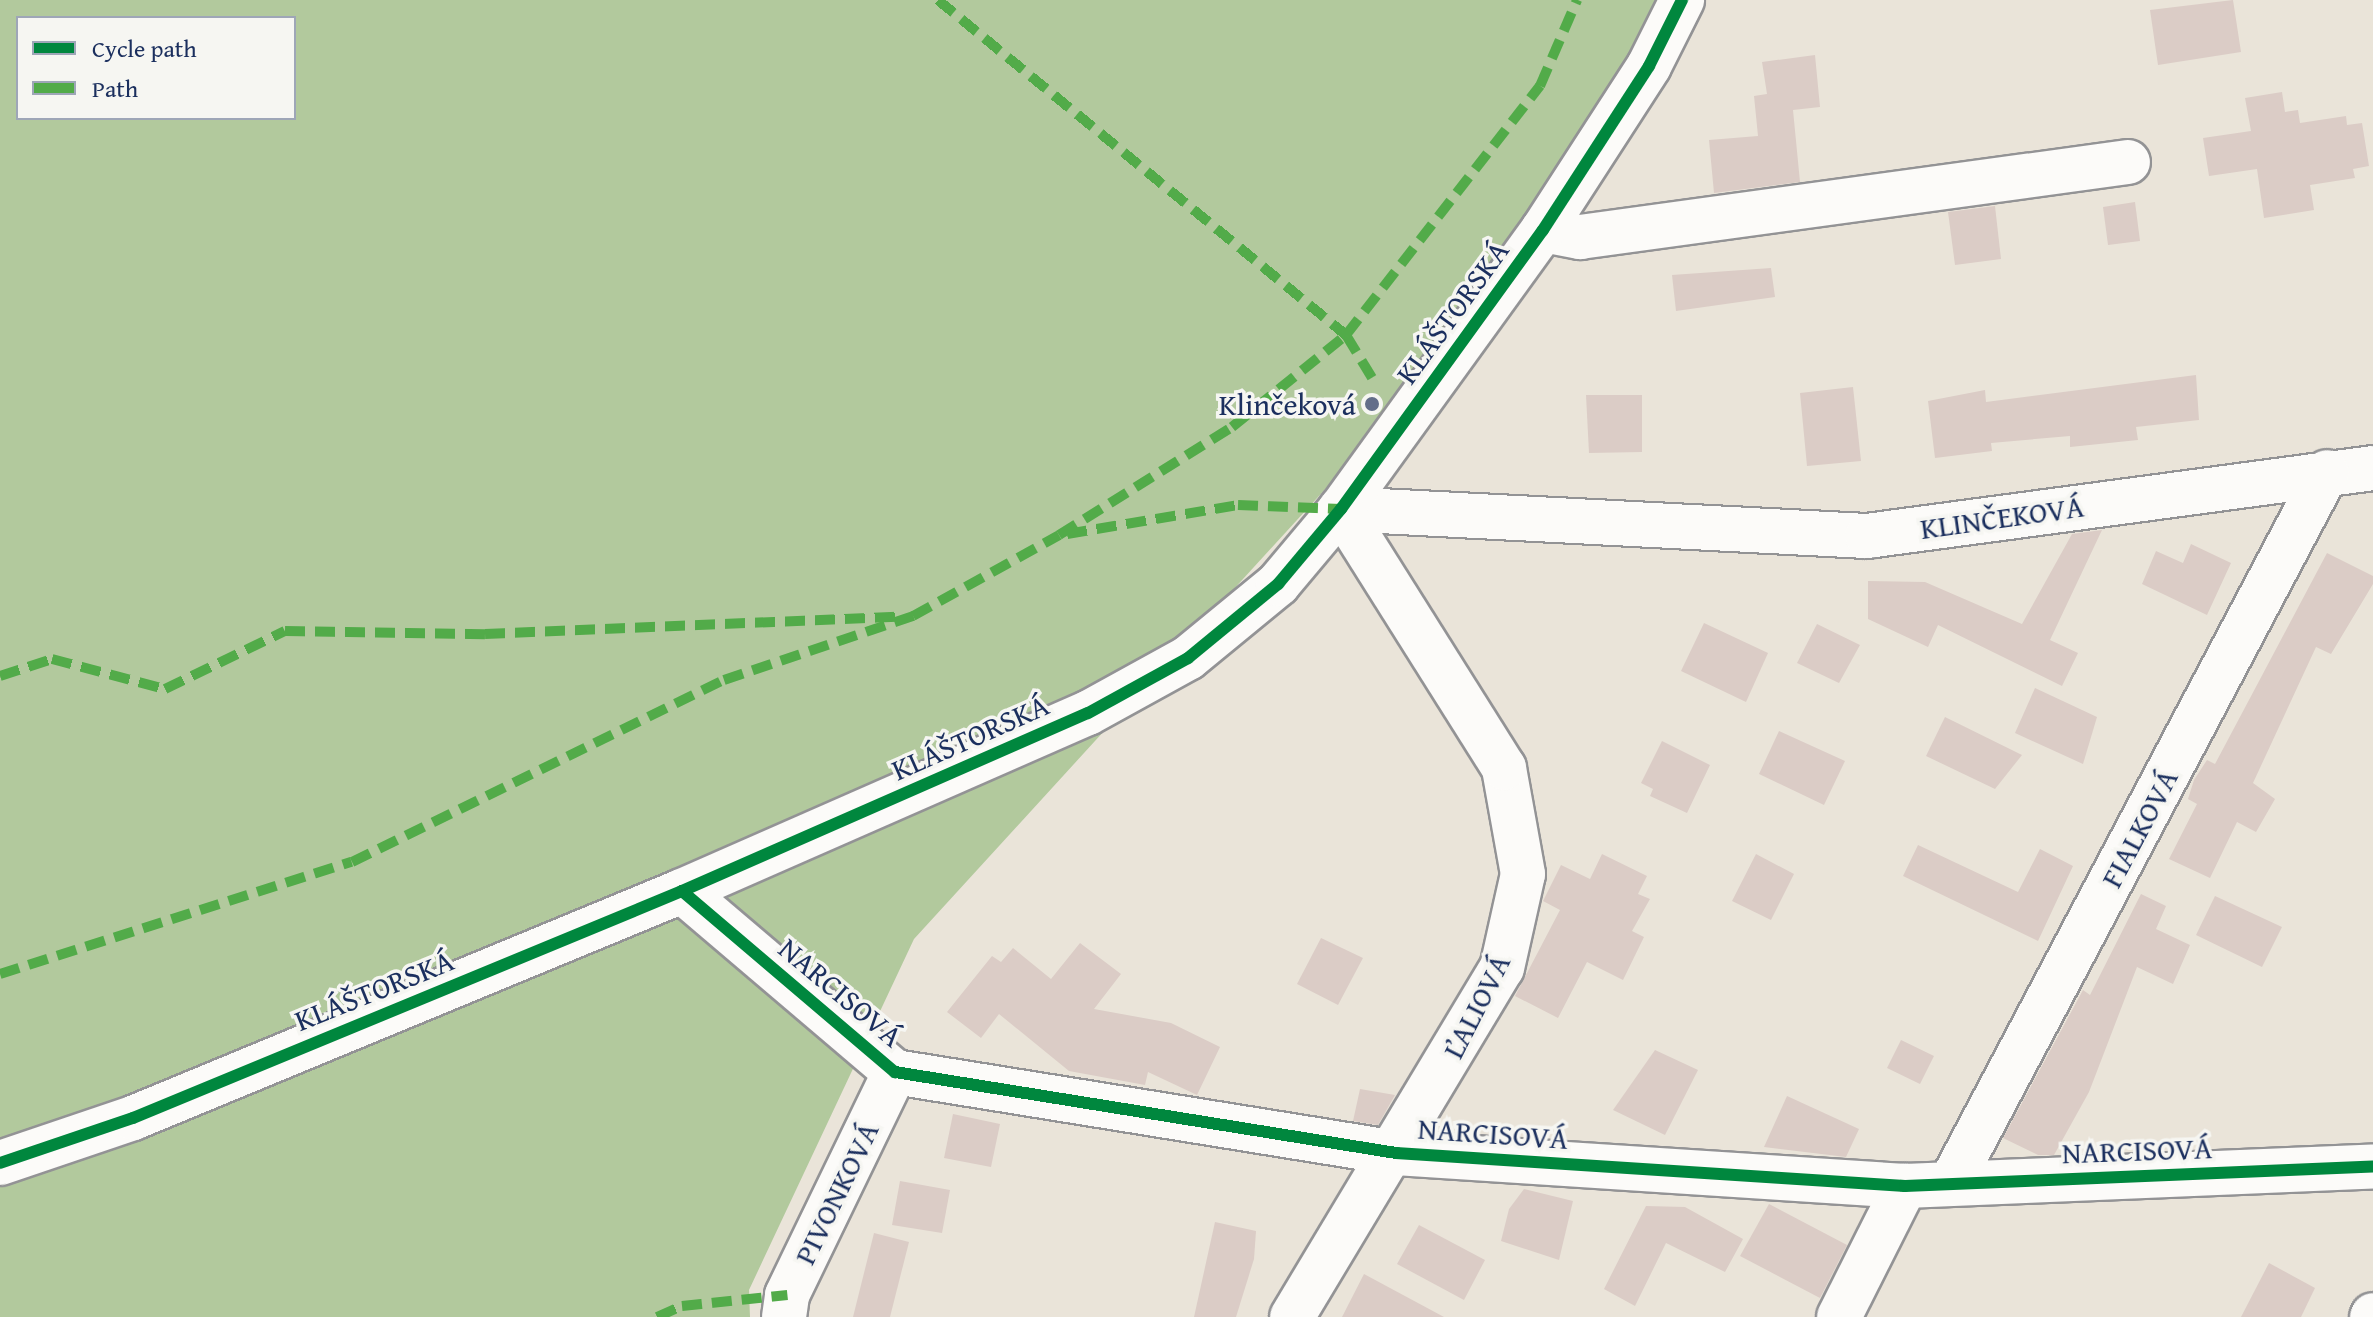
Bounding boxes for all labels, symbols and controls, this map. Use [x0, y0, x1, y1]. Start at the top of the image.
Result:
legend [16, 16, 296, 120]
text: Cycle path [92, 31, 197, 66]
text: Path [92, 71, 138, 106]
street label: KLÁŠTORSKÁ [1388, 233, 1516, 391]
place label: Klinčeková [1219, 386, 1356, 422]
marker: Klinčeková [1363, 395, 1381, 413]
street label: KLINČEKOVÁ [1918, 488, 2086, 546]
street label: KLÁŠTORSKÁ [886, 686, 1054, 788]
street label: FIALKOVÁ [2093, 763, 2185, 893]
street label: NARCISOVÁ [772, 930, 910, 1054]
street label: KLÁŠTORSKÁ [289, 942, 459, 1038]
street label: ĽALIOVÁ [1435, 948, 1517, 1064]
street label: NARCISOVÁ [1417, 1110, 1569, 1156]
street label: PIVONKOVÁ [786, 1116, 886, 1270]
street label: NARCISOVÁ [2061, 1129, 2213, 1171]

